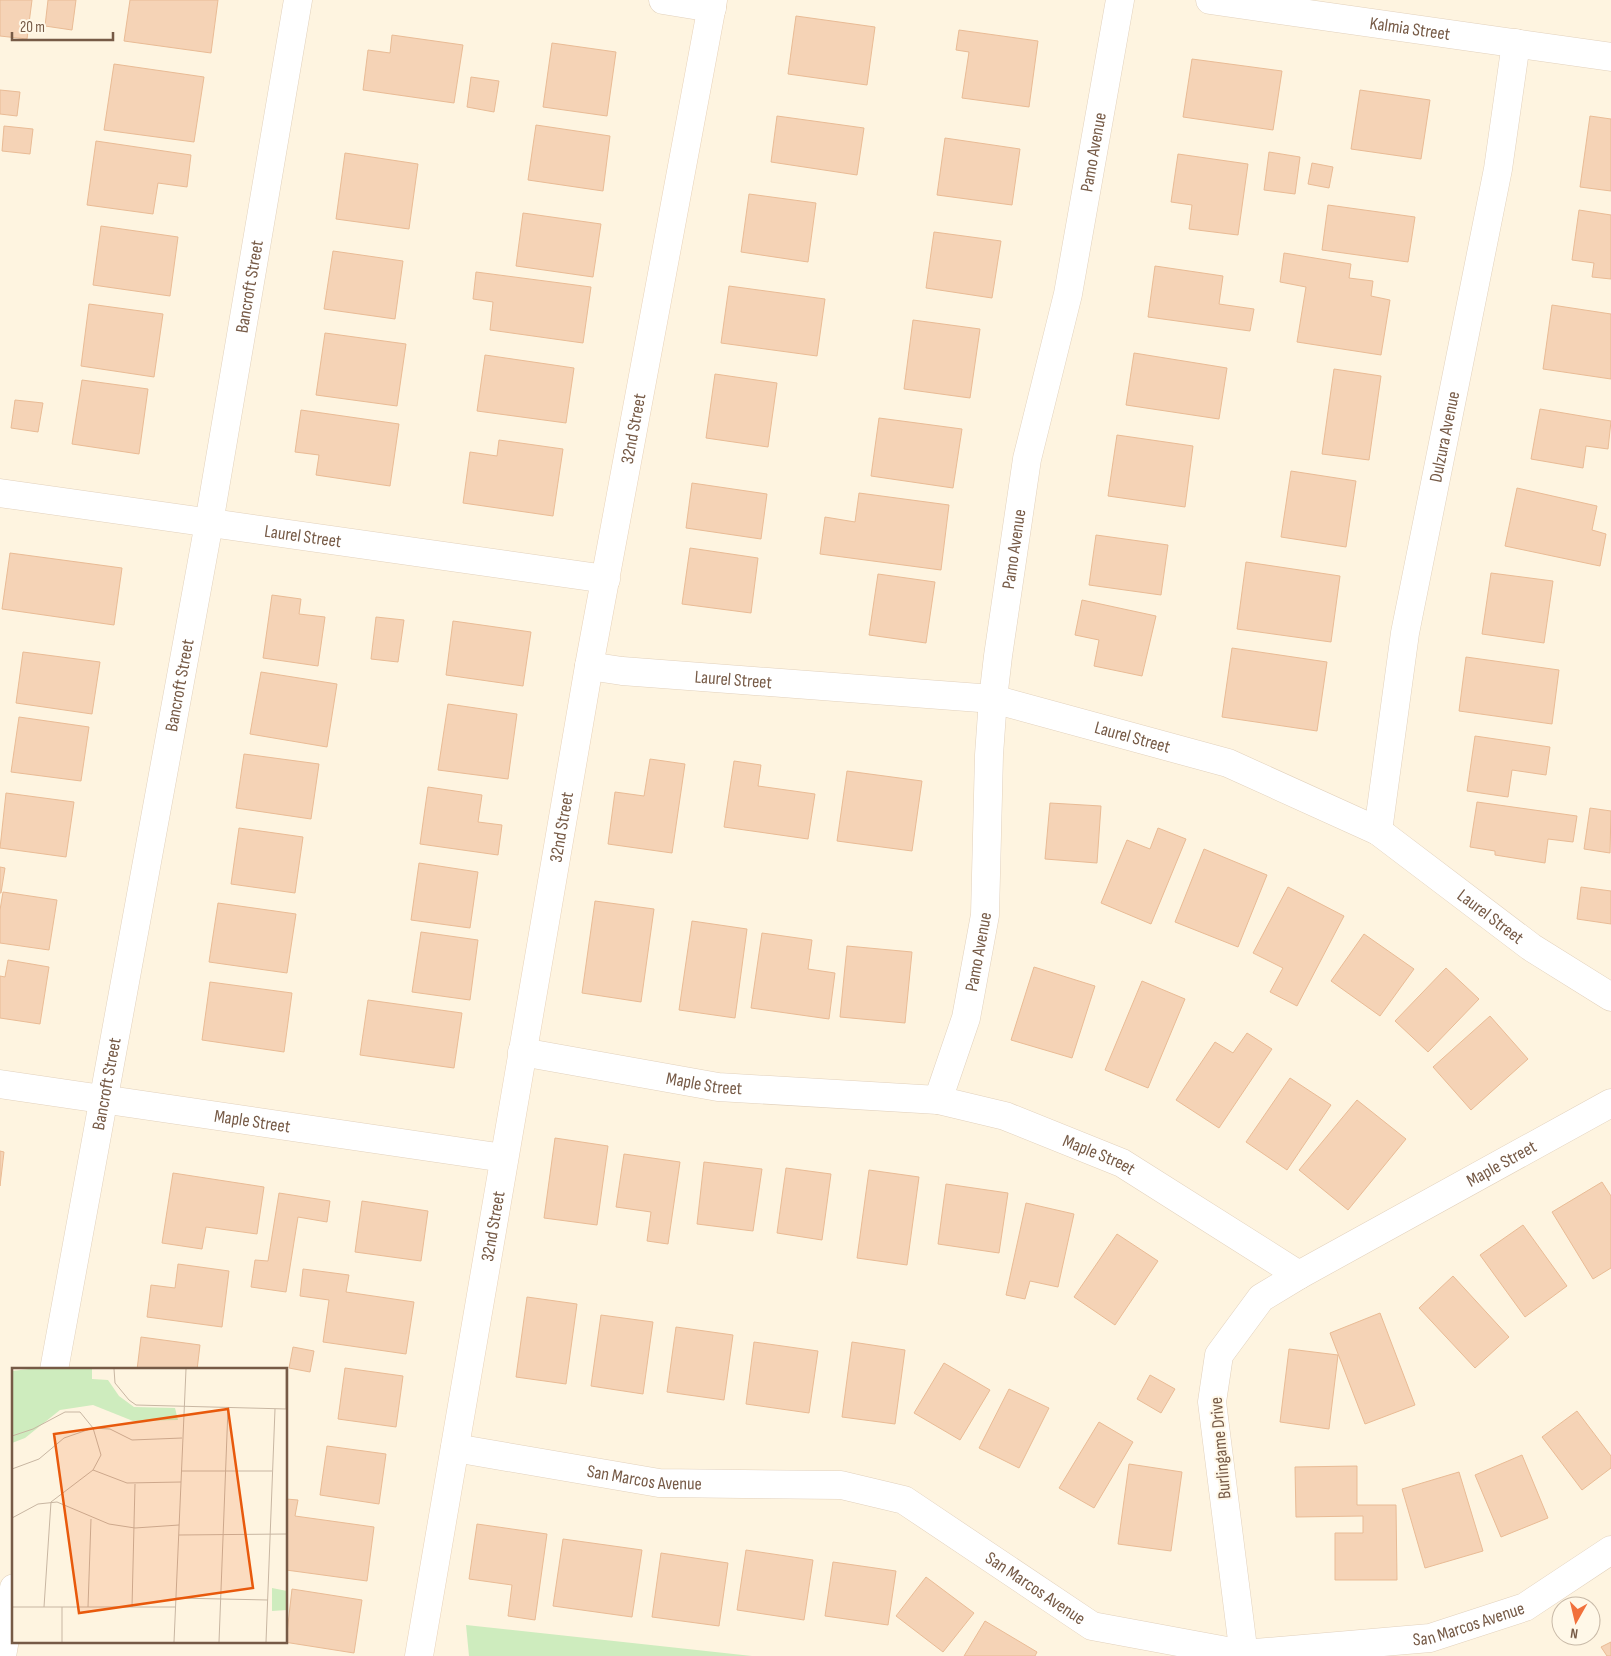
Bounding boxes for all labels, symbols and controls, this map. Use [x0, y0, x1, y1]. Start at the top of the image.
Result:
scale bar [12, 10, 114, 42]
street label: Kalmia Street [1368, 13, 1452, 45]
text: 20 m [20, 18, 45, 37]
street label: Pamo Avenue [1076, 111, 1111, 194]
street label: Bancroft Street [232, 238, 268, 335]
street label: Dulzura Avenue [1425, 389, 1464, 484]
street label: 32nd Street [617, 391, 651, 466]
street label: Pamo Avenue [998, 508, 1030, 590]
street label: Laurel Street [263, 521, 343, 552]
street label: Bancroft Street [161, 637, 199, 733]
street label: Laurel Street [694, 667, 773, 693]
street label: Laurel Street [1092, 717, 1173, 758]
street label: 32nd Street [545, 790, 578, 864]
street label: Laurel Street [1453, 885, 1528, 949]
street label: Pamo Avenue [961, 910, 996, 993]
street label: Bancroft Street [88, 1035, 126, 1132]
street label: Maple Street [664, 1068, 743, 1099]
street label: Maple Street [213, 1106, 292, 1138]
street label: Maple Street [1060, 1130, 1139, 1180]
street label: Maple Street [1463, 1136, 1541, 1192]
street label: 32nd Street [477, 1189, 510, 1263]
inset map [12, 1368, 288, 1644]
street label: Burlingame Drive [1206, 1396, 1235, 1500]
street label: San Marcos Avenue [585, 1461, 702, 1494]
street label: San Marcos Avenue [981, 1548, 1089, 1629]
north arrow [1551, 1596, 1601, 1646]
street label: San Marcos Avenue [1412, 1598, 1527, 1650]
text: N [1569, 1624, 1579, 1642]

